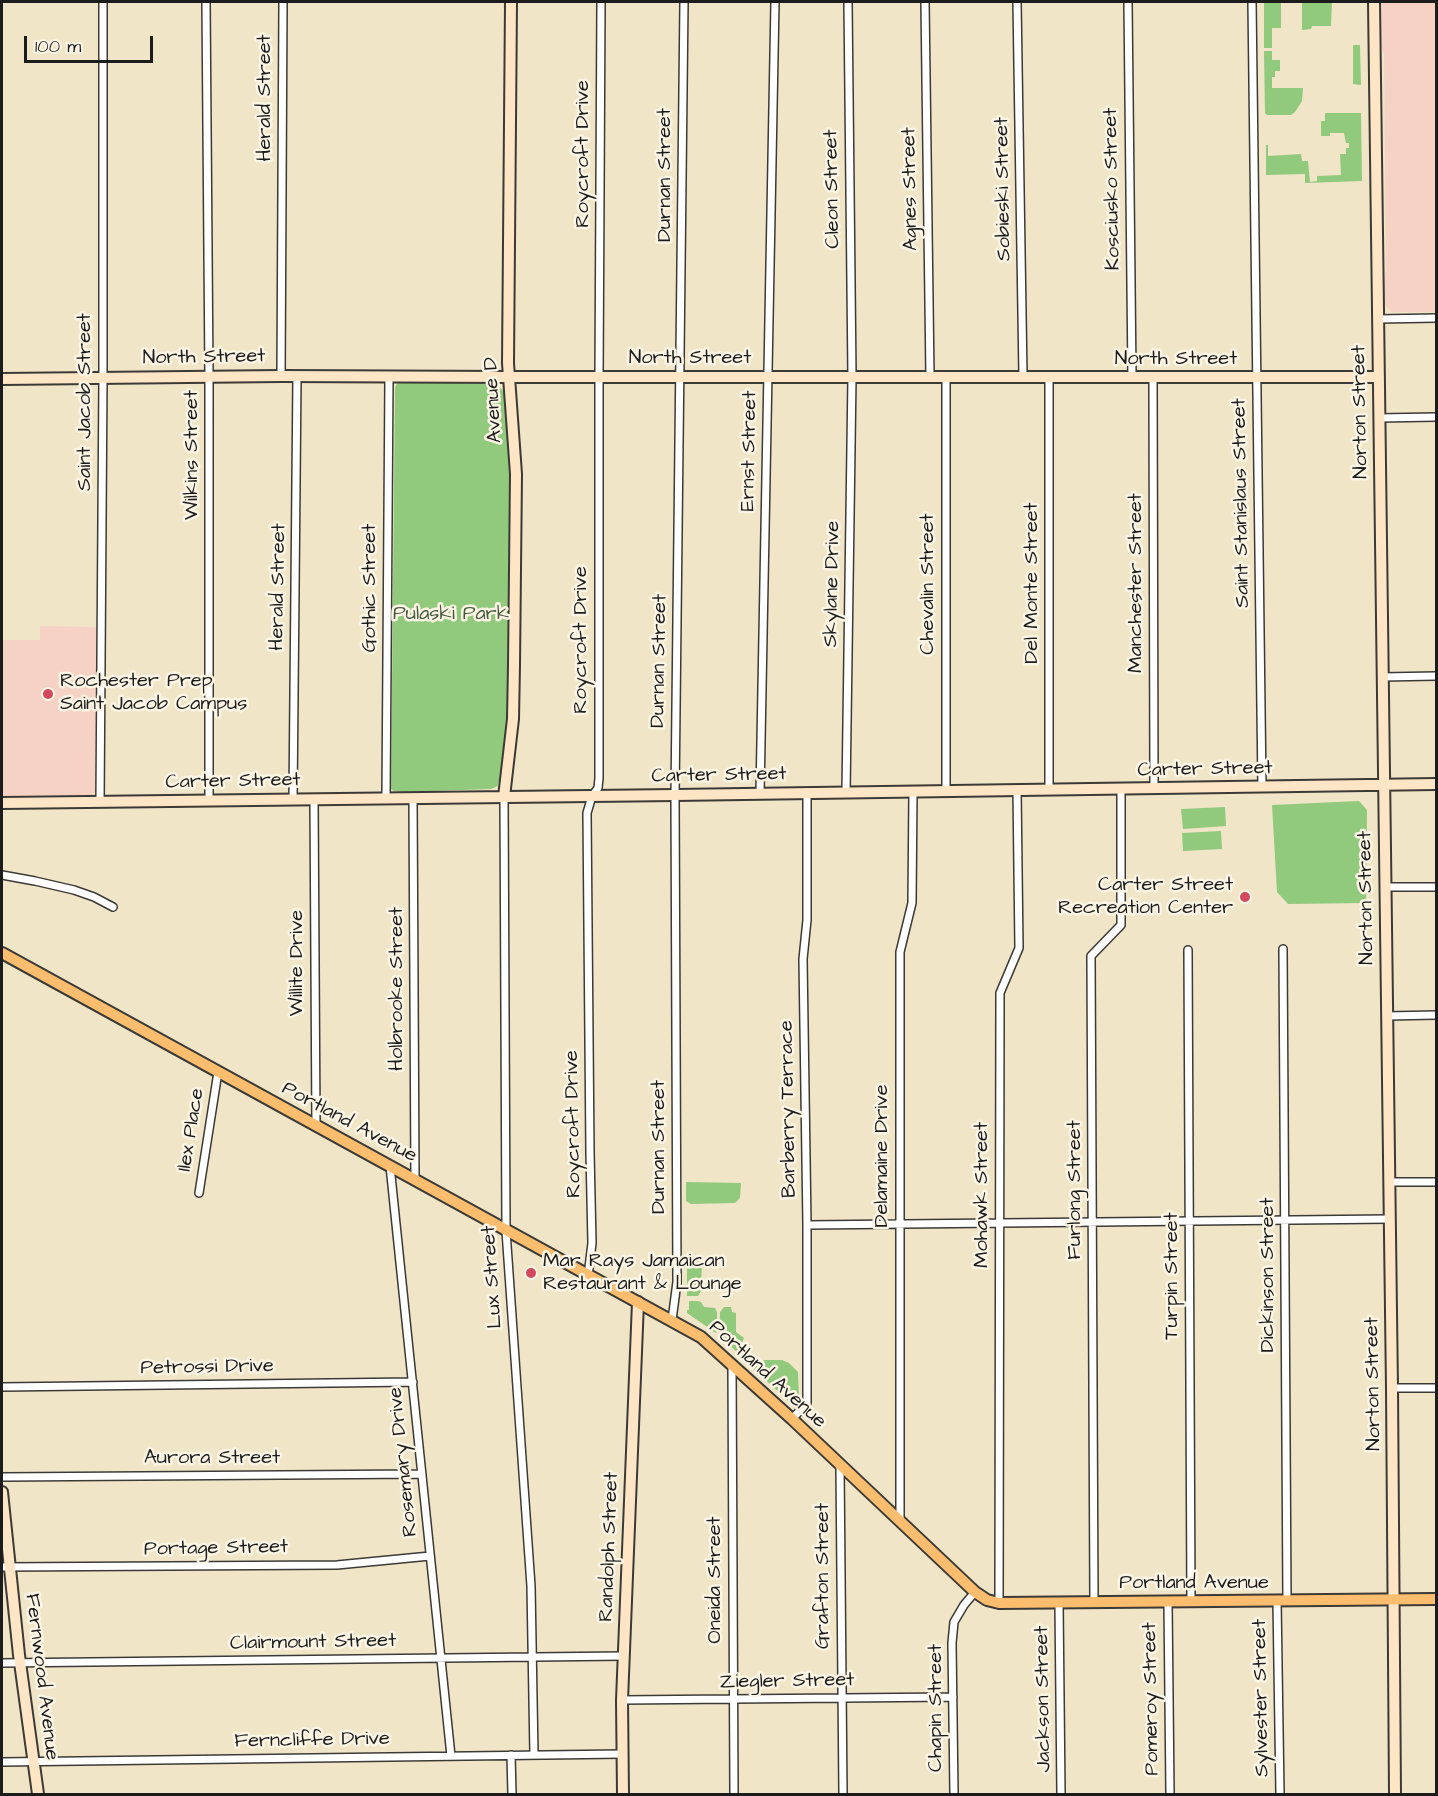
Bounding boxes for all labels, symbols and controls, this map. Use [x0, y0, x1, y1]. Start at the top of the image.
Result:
scale bar [27, 24, 156, 62]
text: 100 m [35, 34, 81, 59]
street label: Herald Street [254, 34, 278, 162]
street label: Roycroft Drive [572, 80, 596, 228]
street label: Durnan Street [654, 108, 678, 242]
street label: Kosciusko Street [1100, 108, 1126, 270]
street label: Sobieski Street [991, 117, 1017, 261]
street label: Agnes Street [898, 127, 924, 251]
street label: Cleon Street [820, 129, 846, 249]
street label: Saint Jacob Street [74, 313, 98, 491]
street label: North Street [143, 345, 265, 371]
street label: Norton Street [1348, 345, 1374, 479]
street label: North Street [629, 347, 751, 371]
street label: North Street [1115, 348, 1237, 372]
street label: Avenue D [480, 356, 508, 444]
street label: Wilkins Street [181, 390, 205, 520]
street label: Ernst Street [737, 390, 763, 512]
street label: Saint Stanislaus Street [1228, 398, 1256, 608]
street label: Manchester Street [1125, 493, 1149, 673]
street label: Del Monte Street [1021, 502, 1045, 664]
street label: Chevalin Street [917, 513, 941, 655]
street label: Skylane Drive [820, 521, 846, 647]
street label: Herald Street [266, 523, 292, 651]
street label: Gothic Street [359, 524, 383, 652]
street label: Roycroft Drive [570, 566, 594, 714]
street label: Durnan Street [647, 594, 673, 728]
park label: Pulaski Park [393, 603, 509, 627]
place label: Rochester Prep Saint Jacob Campus [60, 670, 247, 717]
marker: Rochester Prep Saint Jacob Campus [41, 687, 55, 701]
street label: Carter Street [1137, 757, 1273, 783]
street label: Carter Street [651, 763, 787, 789]
street label: Carter Street [165, 769, 301, 795]
street label: Norton Street [1354, 831, 1380, 965]
place label: Carter Street Recreation Center [1058, 874, 1233, 921]
marker: Carter Street Recreation Center [1238, 890, 1252, 904]
street label: Holbrooke Street [386, 907, 410, 1071]
street label: Willite Drive [286, 910, 310, 1016]
street label: Barberry Terrace [775, 1020, 803, 1198]
street label: Roycroft Drive [561, 1050, 587, 1198]
street label: Portland Avenue [277, 1077, 421, 1169]
street label: Durnan Street [648, 1080, 672, 1214]
street label: Delamaine Drive [871, 1085, 895, 1227]
street label: Ilex Place [174, 1087, 210, 1173]
street label: Furlong Street [1064, 1120, 1088, 1260]
street label: Mohawk Street [971, 1122, 995, 1268]
street label: Dickinson Street [1257, 1198, 1281, 1352]
street label: Turpin Street [1161, 1212, 1185, 1340]
street label: Lux Street [477, 1225, 509, 1329]
place label: Mar Rays Jamaican Restaurant & Lounge [543, 1250, 742, 1297]
marker: Mar Rays Jamaican Restaurant & Lounge [524, 1266, 538, 1280]
street label: Portland Avenue [703, 1316, 831, 1434]
street label: Norton Street [1361, 1317, 1387, 1451]
street label: Petrossi Drive [140, 1355, 274, 1381]
street label: Rosemary Drive [384, 1386, 424, 1538]
street label: Aurora Street [144, 1447, 280, 1471]
street label: Randolph Street [595, 1472, 625, 1622]
street label: Grafton Street [812, 1503, 836, 1649]
street label: Oneida Street [704, 1516, 728, 1644]
street label: Portage Street [144, 1536, 288, 1562]
street label: Portland Avenue [1119, 1572, 1269, 1596]
street label: Fernwood Avenue [19, 1592, 63, 1762]
street label: Sylvester Street [1249, 1619, 1275, 1777]
street label: Pomeroy Street [1139, 1622, 1165, 1776]
street label: Jackson Street [1031, 1625, 1057, 1773]
street label: Clairmount Street [230, 1630, 396, 1656]
street label: Chapin Street [925, 1644, 949, 1772]
street label: Ziegler Street [720, 1669, 854, 1695]
street label: Ferncliffe Drive [234, 1728, 390, 1754]

